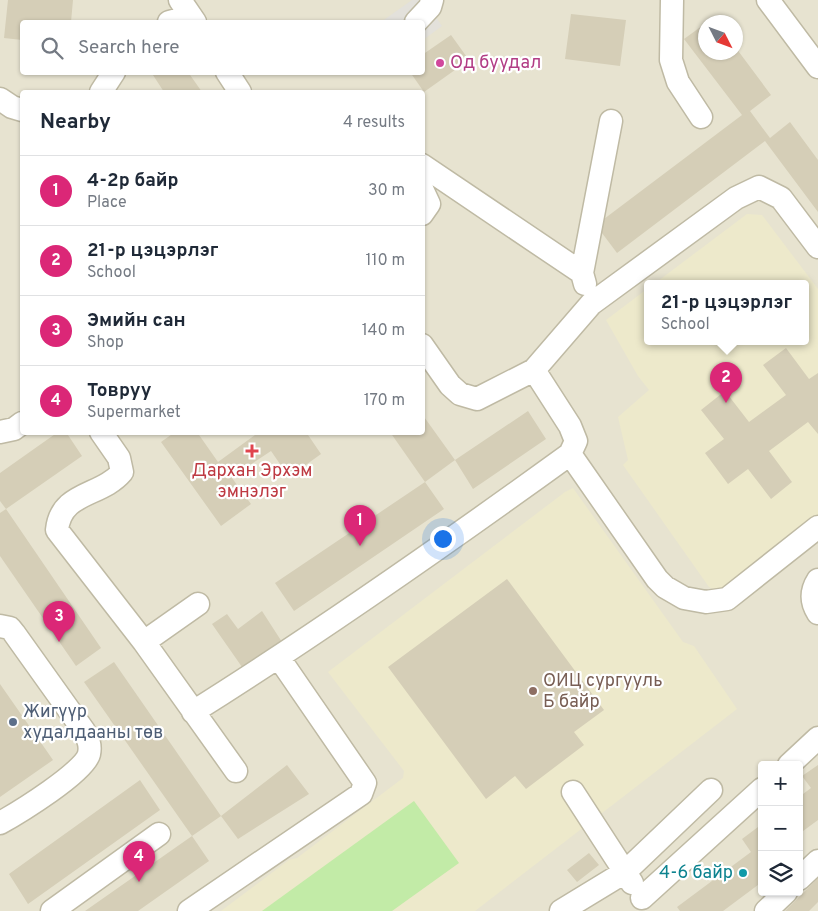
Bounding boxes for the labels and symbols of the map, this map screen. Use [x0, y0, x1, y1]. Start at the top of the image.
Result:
north arrow [698, 15, 743, 60]
place label: Од буудал [450, 52, 541, 75]
marker: Од буудал [434, 57, 446, 69]
pin: 2 [710, 362, 742, 403]
marker: Дархан Эрхэм эмнэлэг [245, 444, 259, 458]
place label: Дархан Эрхэм эмнэлэг [191, 460, 313, 504]
pin: 1 [344, 505, 376, 546]
your location [430, 526, 456, 552]
pin: 3 [43, 601, 75, 642]
place label: ОИЦ сургууль Б байр [543, 670, 663, 714]
marker: ОИЦ сургууль Б байр [527, 685, 539, 697]
place label: Жигүүр худалдааны төв [23, 701, 163, 745]
marker: Жигүүр худалдааны төв [7, 716, 19, 728]
pin: 4 [123, 841, 155, 882]
place label: 4-6 байр [659, 862, 733, 885]
marker: 4-6 байр [737, 867, 749, 879]

